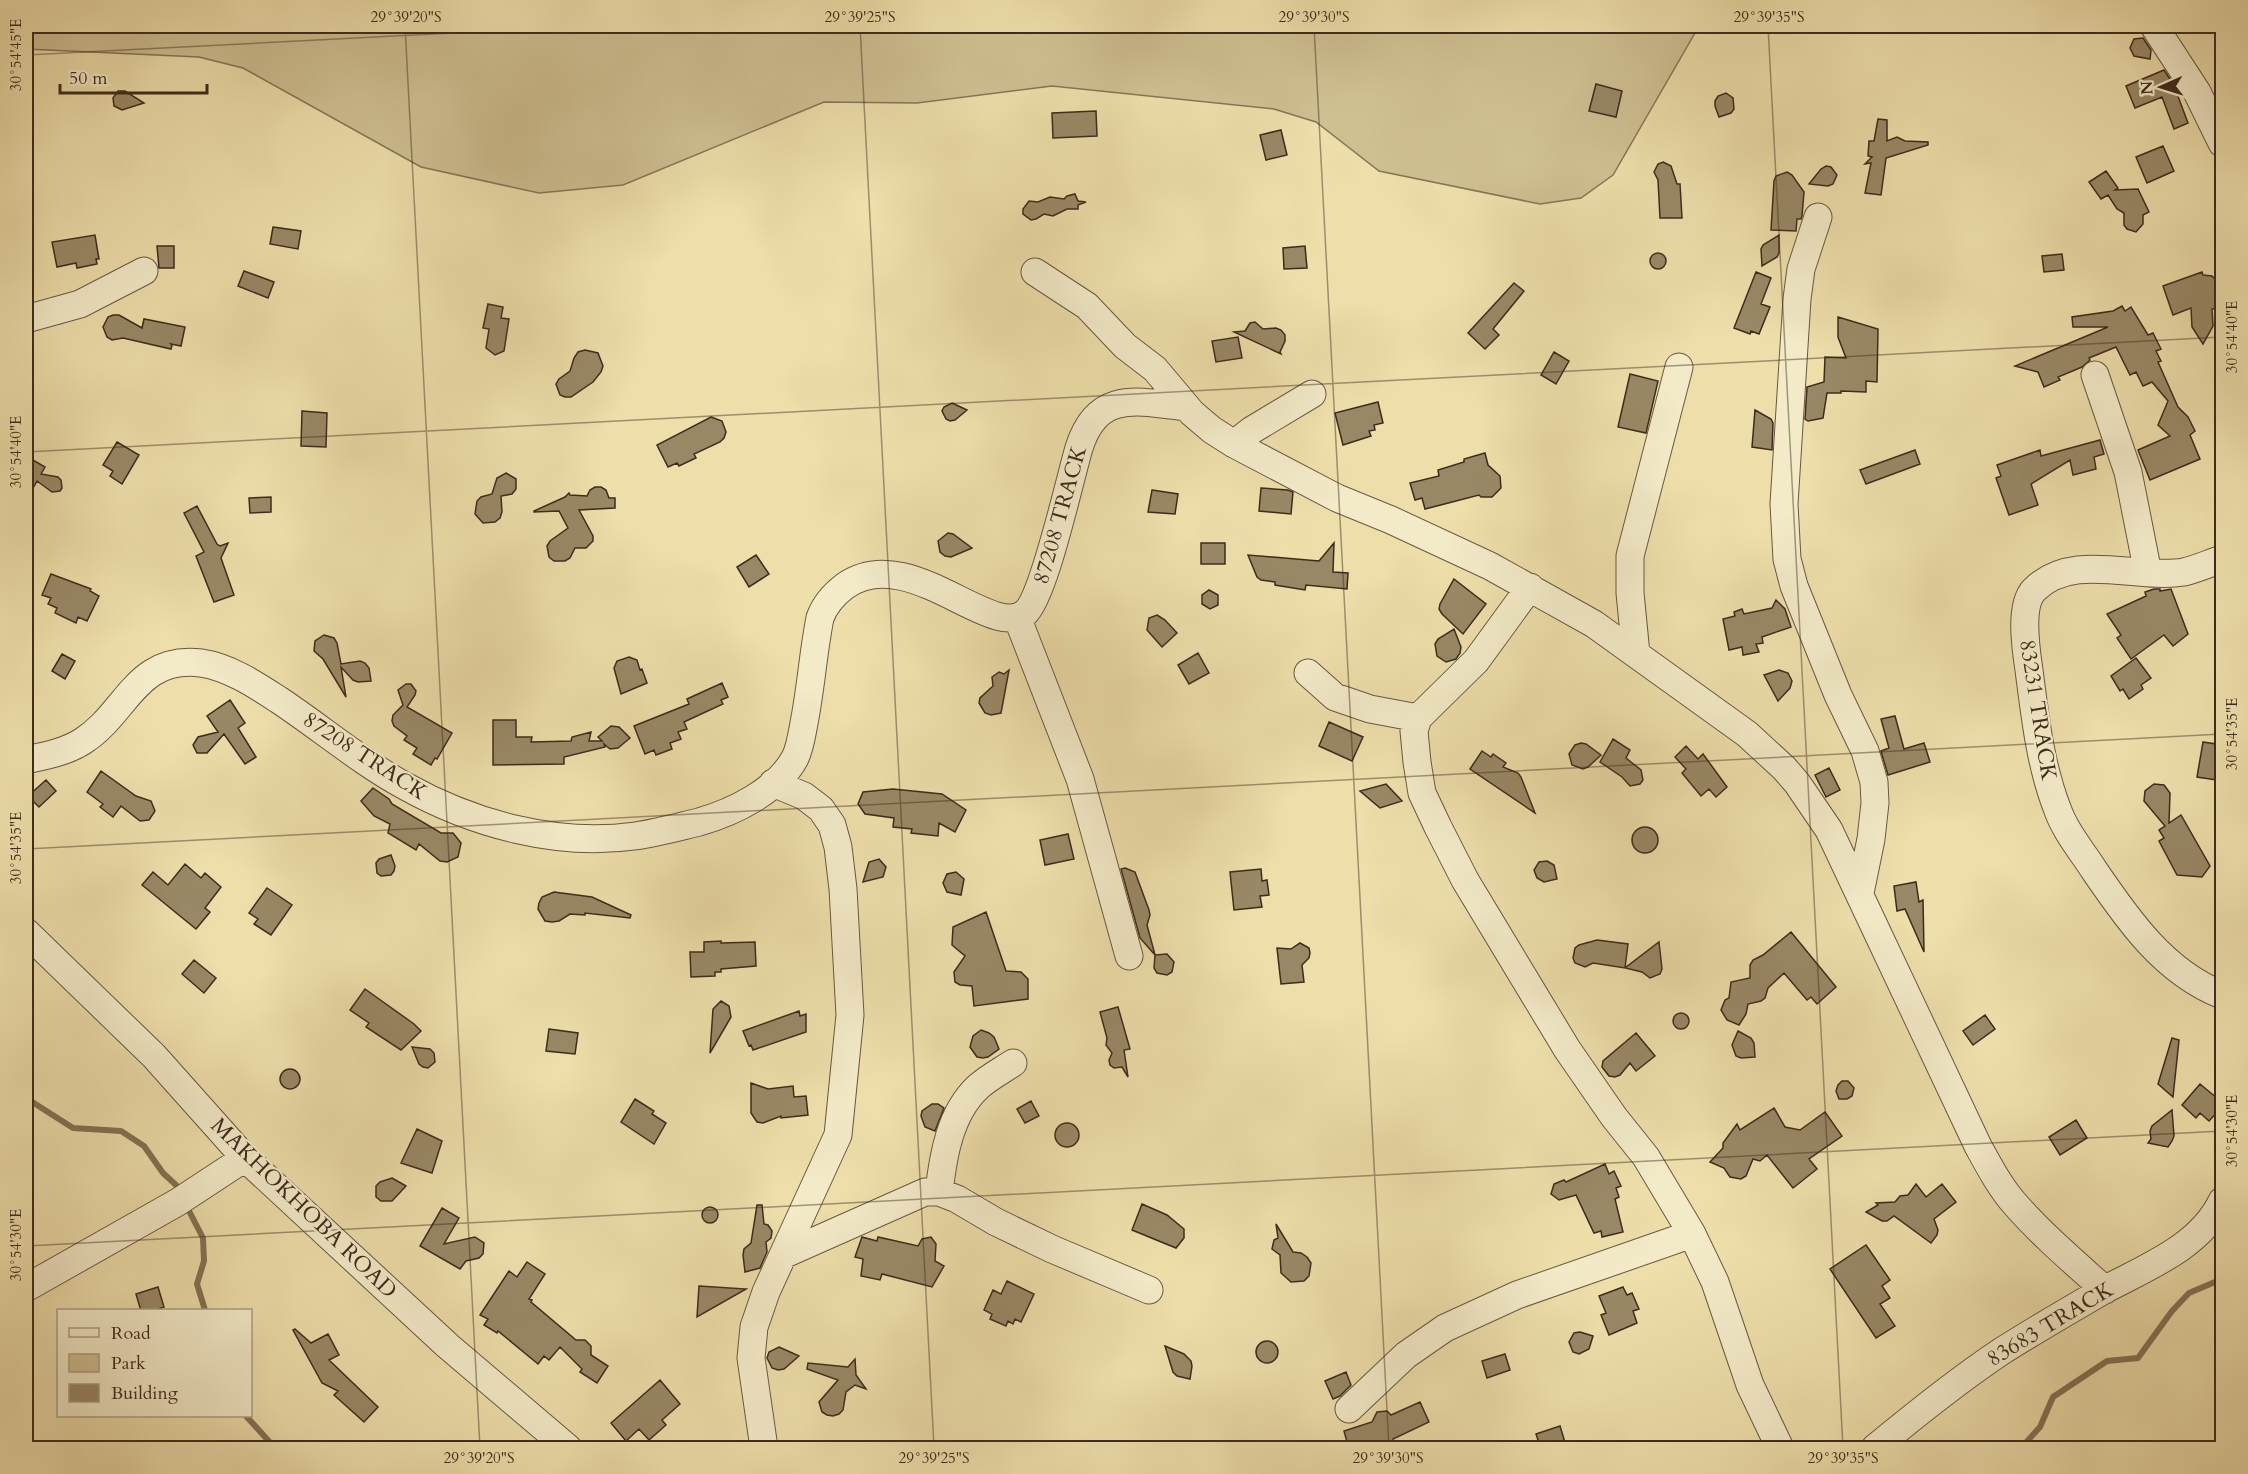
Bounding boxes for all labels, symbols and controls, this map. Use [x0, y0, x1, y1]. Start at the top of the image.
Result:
text: 29°39'20"S [371, 7, 441, 27]
text: 29°39'25"S [825, 7, 895, 27]
text: 29°39'30"S [1279, 7, 1349, 27]
text: 29°39'35"S [1734, 7, 1804, 27]
text: 30°54'45"E [6, 19, 26, 91]
scale bar [60, 57, 207, 95]
north arrow [2131, 57, 2191, 117]
text: 50 m [69, 66, 108, 91]
text: N [2136, 80, 2158, 95]
text: 30°54'40"E [2222, 301, 2242, 373]
text: 30°54'40"E [6, 416, 26, 488]
street label: 87208 TRACK [1026, 442, 1094, 588]
street label: 83231 TRACK [2012, 637, 2064, 783]
text: 30°54'35"E [2222, 698, 2242, 770]
street label: 87208 TRACK [297, 705, 433, 808]
text: 30°54'35"E [6, 812, 26, 884]
text: 30°54'30"E [2222, 1095, 2242, 1167]
street label: MAKHOKHOBA ROAD [204, 1111, 404, 1305]
text: 30°54'30"E [6, 1209, 26, 1281]
street label: 83683 TRACK [1981, 1274, 2119, 1374]
legend [57, 1309, 252, 1417]
text: Road [111, 1321, 151, 1346]
text: Park [111, 1351, 146, 1376]
text: Building [111, 1381, 179, 1406]
text: 29°39'20"S [444, 1448, 514, 1468]
text: 29°39'25"S [899, 1448, 969, 1468]
text: 29°39'30"S [1353, 1448, 1423, 1468]
text: 29°39'35"S [1808, 1448, 1878, 1468]

